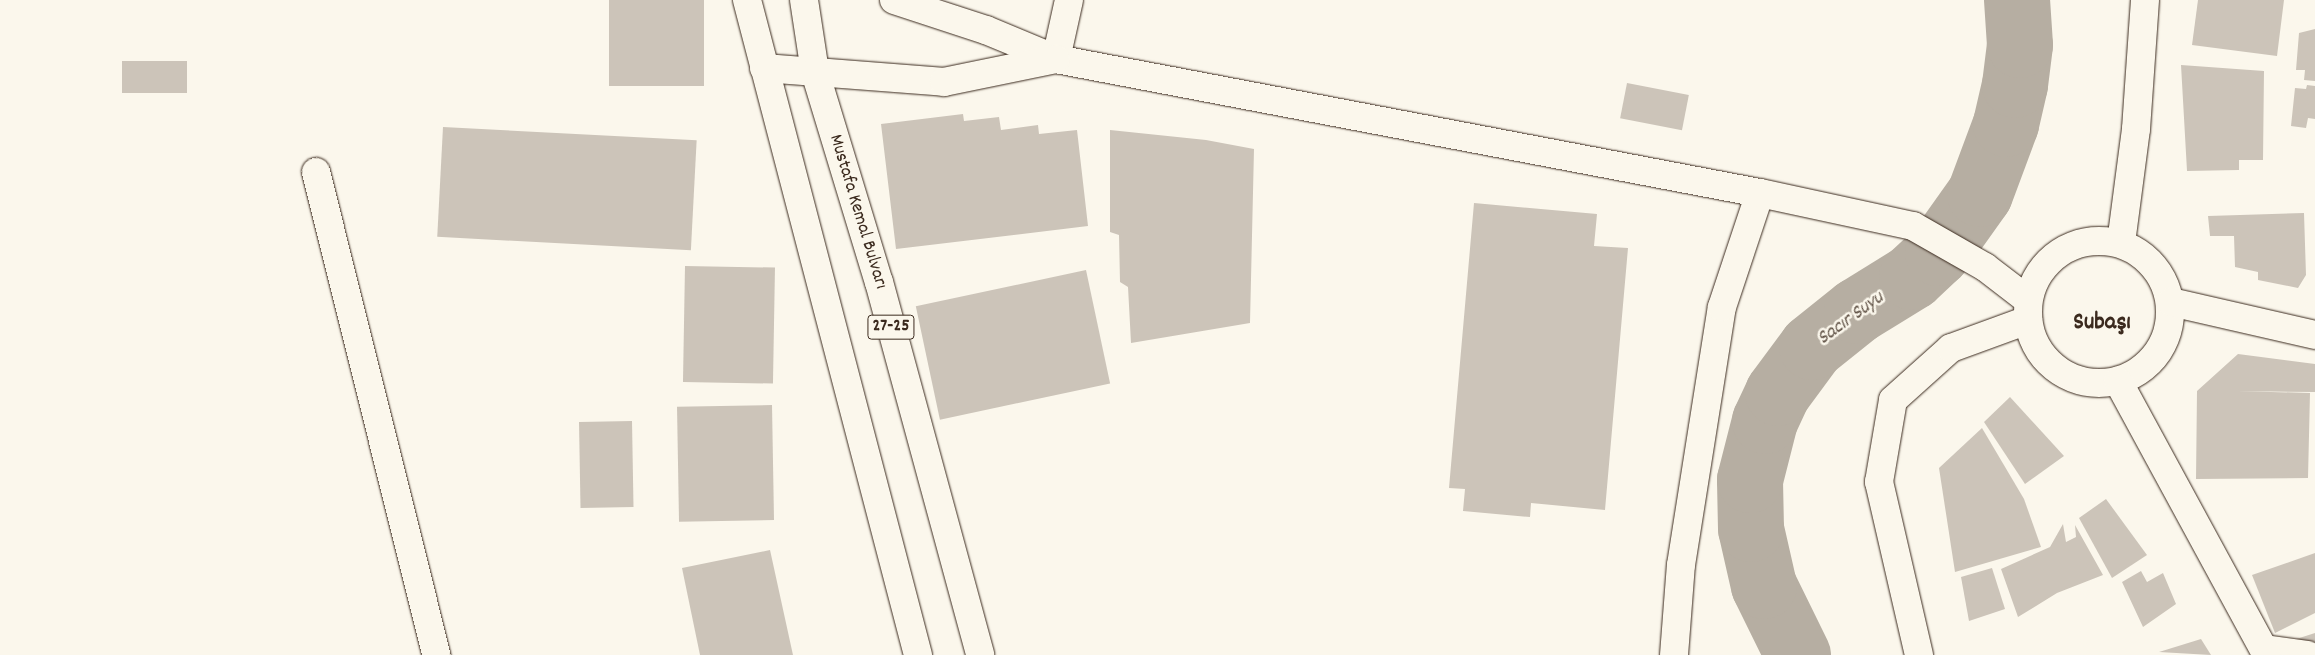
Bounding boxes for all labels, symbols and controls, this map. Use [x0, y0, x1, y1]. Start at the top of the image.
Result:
street label: Mustafa Kemal Bulvarı [823, 132, 891, 292]
water label: Sacır Suyu [1813, 287, 1889, 351]
district label: Subaşı [2073, 310, 2131, 338]
road number: 27-25 [867, 312, 915, 342]

